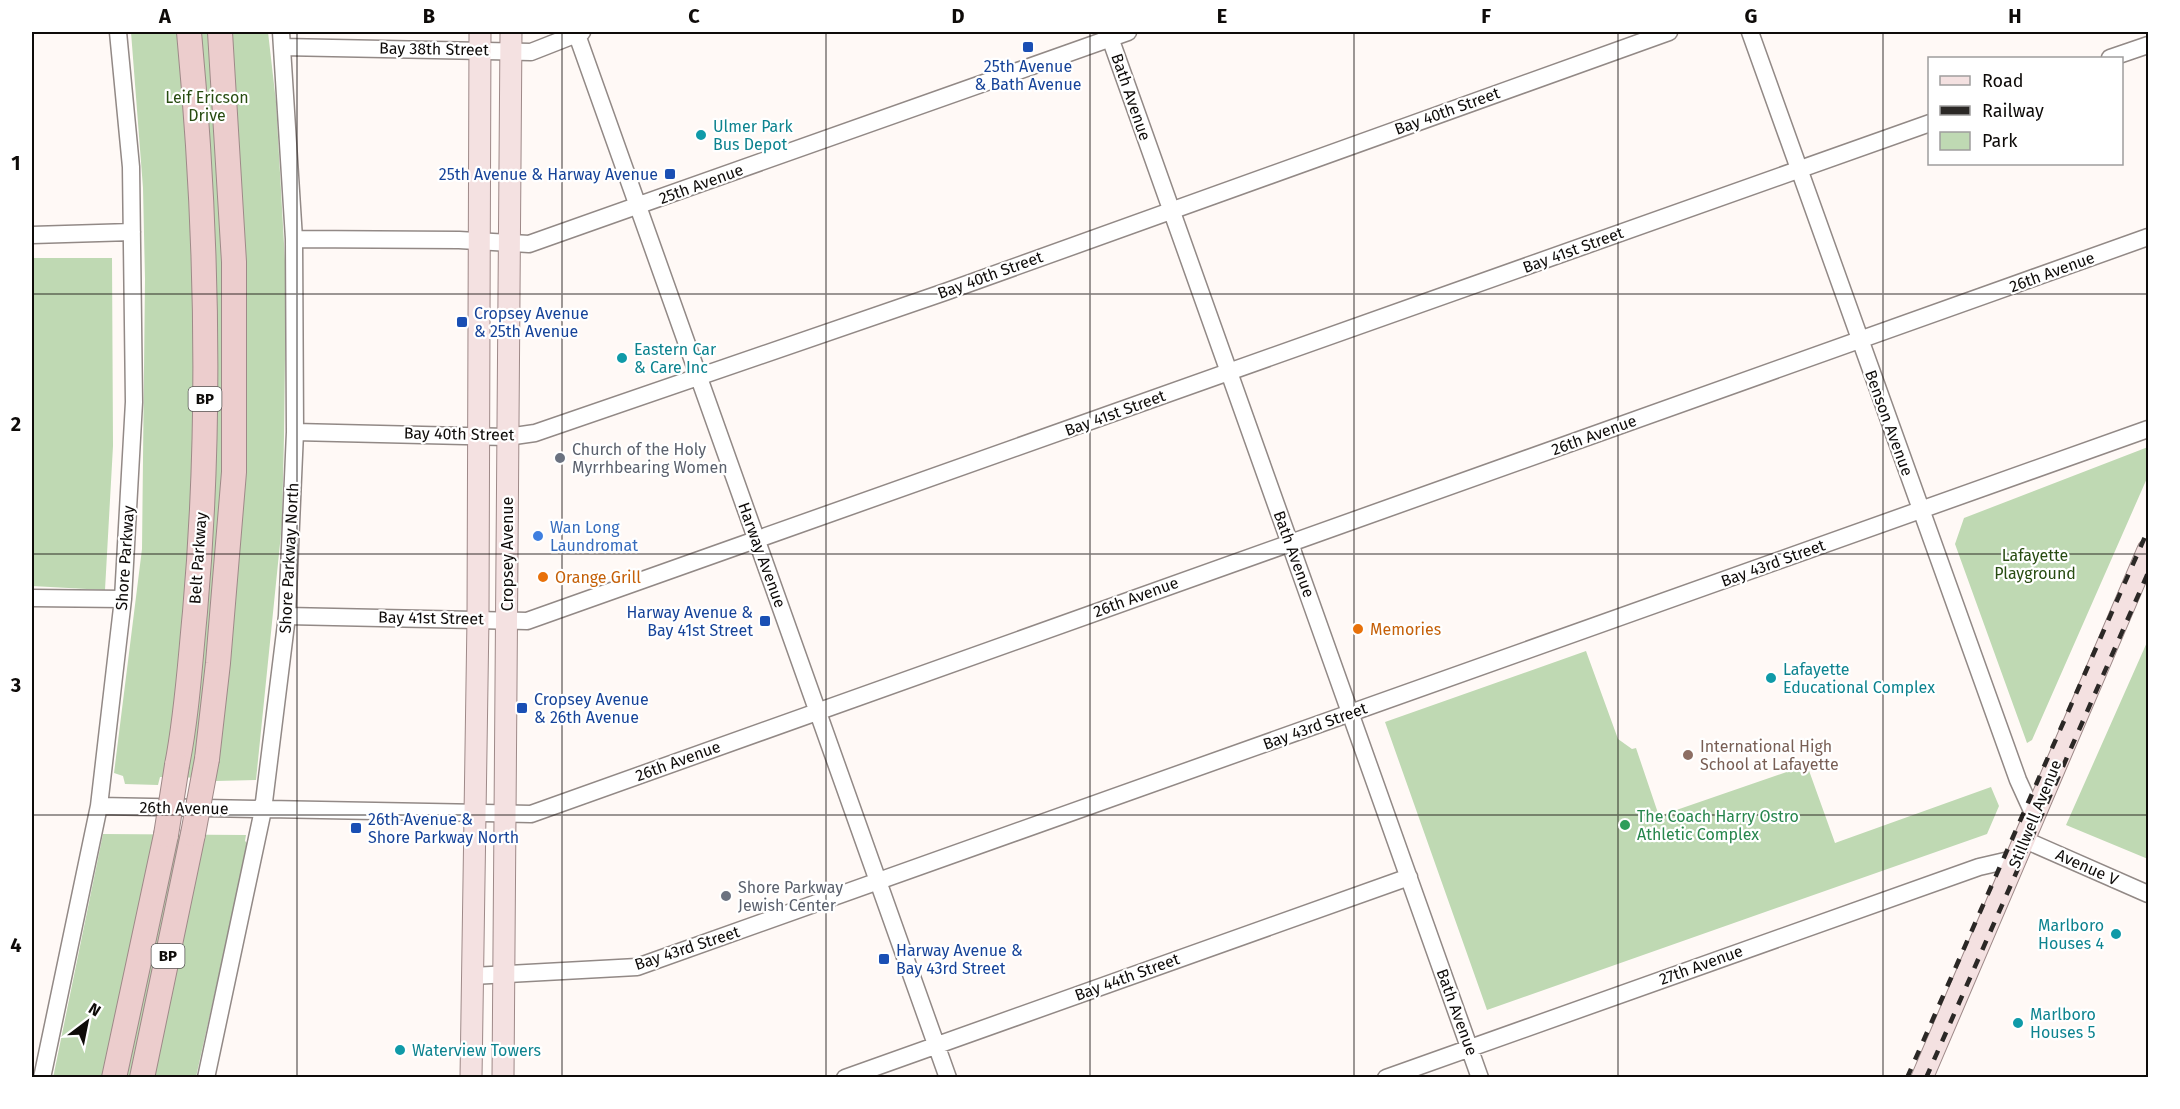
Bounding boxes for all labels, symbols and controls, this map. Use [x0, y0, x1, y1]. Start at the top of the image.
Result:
text: A [158, 4, 172, 28]
text: B [423, 4, 435, 28]
text: C [688, 4, 700, 28]
text: D [951, 4, 965, 28]
text: E [1217, 4, 1227, 28]
text: F [1481, 4, 1491, 28]
text: G [1745, 4, 1757, 28]
text: H [2008, 4, 2022, 28]
street label: Bay 38th Street [379, 39, 489, 59]
marker: 25th Avenue & Bath Avenue [1021, 40, 1035, 54]
street label: Bath Avenue [1107, 51, 1155, 143]
place label: 25th Avenue & Bath Avenue [975, 57, 1081, 94]
legend [1928, 57, 2123, 165]
text: Road [1982, 70, 2024, 92]
street label: Bay 40th Street [1392, 83, 1502, 139]
park label: Leif Ericson Drive [165, 88, 249, 125]
text: Railway [1982, 100, 2044, 122]
place label: Ulmer Park Bus Depot [713, 117, 793, 154]
marker: Ulmer Park Bus Depot [694, 128, 708, 142]
text: Park [1982, 130, 2018, 152]
text: 1 [11, 151, 21, 175]
street label: 25th Avenue [656, 160, 746, 208]
place label: 25th Avenue & Harway Avenue [439, 165, 658, 184]
marker: 25th Avenue & Harway Avenue [663, 167, 677, 181]
street label: Bay 41st Street [1520, 223, 1626, 277]
street label: Bay 40th Street [935, 247, 1045, 303]
street label: 26th Avenue [2007, 248, 2097, 296]
place label: Cropsey Avenue & 25th Avenue [474, 304, 589, 341]
marker: Cropsey Avenue & 25th Avenue [455, 315, 469, 329]
place label: Eastern Car & Care Inc [634, 340, 717, 377]
marker: Eastern Car & Care Inc [615, 351, 629, 365]
street label: Benson Avenue [1861, 367, 1917, 479]
street label: Bay 41st Street [1062, 386, 1168, 440]
road number: BP [188, 387, 222, 411]
street label: 26th Avenue [1549, 411, 1639, 459]
text: 2 [11, 412, 21, 436]
street label: Bay 40th Street [404, 424, 515, 444]
place label: Church of the Holy Myrrhbearing Women [572, 440, 728, 477]
marker: Church of the Holy Myrrhbearing Women [553, 451, 567, 465]
street label: Shore Parkway North [276, 482, 302, 634]
street label: Cropsey Avenue [498, 497, 517, 611]
street label: Harway Avenue [734, 500, 790, 610]
street label: Shore Parkway [112, 505, 138, 611]
street label: Bath Avenue [1270, 508, 1318, 600]
street label: Belt Parkway [185, 511, 211, 605]
place label: Wan Long Laundromat [550, 518, 638, 555]
marker: Wan Long Laundromat [531, 529, 545, 543]
street label: Bay 43rd Street [1718, 535, 1828, 591]
park label: Lafayette Playground [1994, 546, 2076, 583]
place label: Orange Grill [555, 568, 641, 587]
marker: Orange Grill [536, 570, 550, 584]
street label: 26th Avenue [1091, 573, 1181, 621]
place label: Harway Avenue & Bay 41st Street [626, 603, 753, 640]
street label: Bay 41st Street [378, 608, 484, 628]
marker: Harway Avenue & Bay 41st Street [758, 614, 772, 628]
place label: Memories [1370, 620, 1441, 639]
marker: Memories [1351, 622, 1365, 636]
place label: Lafayette Educational Complex [1783, 660, 1935, 697]
marker: Lafayette Educational Complex [1764, 671, 1778, 685]
text: 3 [10, 673, 21, 697]
place label: Cropsey Avenue & 26th Avenue [534, 690, 649, 727]
street label: Bay 43rd Street [1260, 698, 1370, 754]
marker: Cropsey Avenue & 26th Avenue [515, 701, 529, 715]
street label: 26th Avenue [633, 737, 723, 785]
place label: International High School at Lafayette [1700, 737, 1839, 774]
marker: International High School at Lafayette [1681, 748, 1695, 762]
street label: Stillwell Avenue [2005, 757, 2065, 871]
street label: 26th Avenue [139, 798, 229, 818]
place label: The Coach Harry Ostro Athletic Complex [1637, 807, 1799, 844]
place label: 26th Avenue & Shore Parkway North [368, 810, 519, 847]
marker: The Coach Harry Ostro Athletic Complex [1618, 818, 1632, 832]
marker: 26th Avenue & Shore Parkway North [349, 821, 363, 835]
street label: Avenue V [2053, 845, 2121, 889]
place label: Shore Parkway Jewish Center [738, 878, 843, 915]
marker: Shore Parkway Jewish Center [719, 889, 733, 903]
place label: Marlboro Houses 4 [2038, 916, 2104, 953]
street label: Bay 43rd Street [632, 922, 742, 974]
marker: Marlboro Houses 4 [2109, 927, 2123, 941]
text: 4 [10, 933, 22, 957]
place label: Harway Avenue & Bay 43rd Street [896, 941, 1023, 978]
street label: 27th Avenue [1657, 941, 1745, 989]
road number: BP [152, 944, 184, 968]
street label: Bay 44th Street [1072, 949, 1182, 1005]
marker: Harway Avenue & Bay 43rd Street [877, 952, 891, 966]
street label: Bath Avenue [1433, 966, 1481, 1058]
north arrow [57, 992, 117, 1052]
text: N [85, 999, 104, 1021]
place label: Marlboro Houses 5 [2030, 1005, 2096, 1042]
marker: Marlboro Houses 5 [2011, 1016, 2025, 1030]
place label: Waterview Towers [412, 1041, 541, 1060]
marker: Waterview Towers [393, 1043, 407, 1057]

